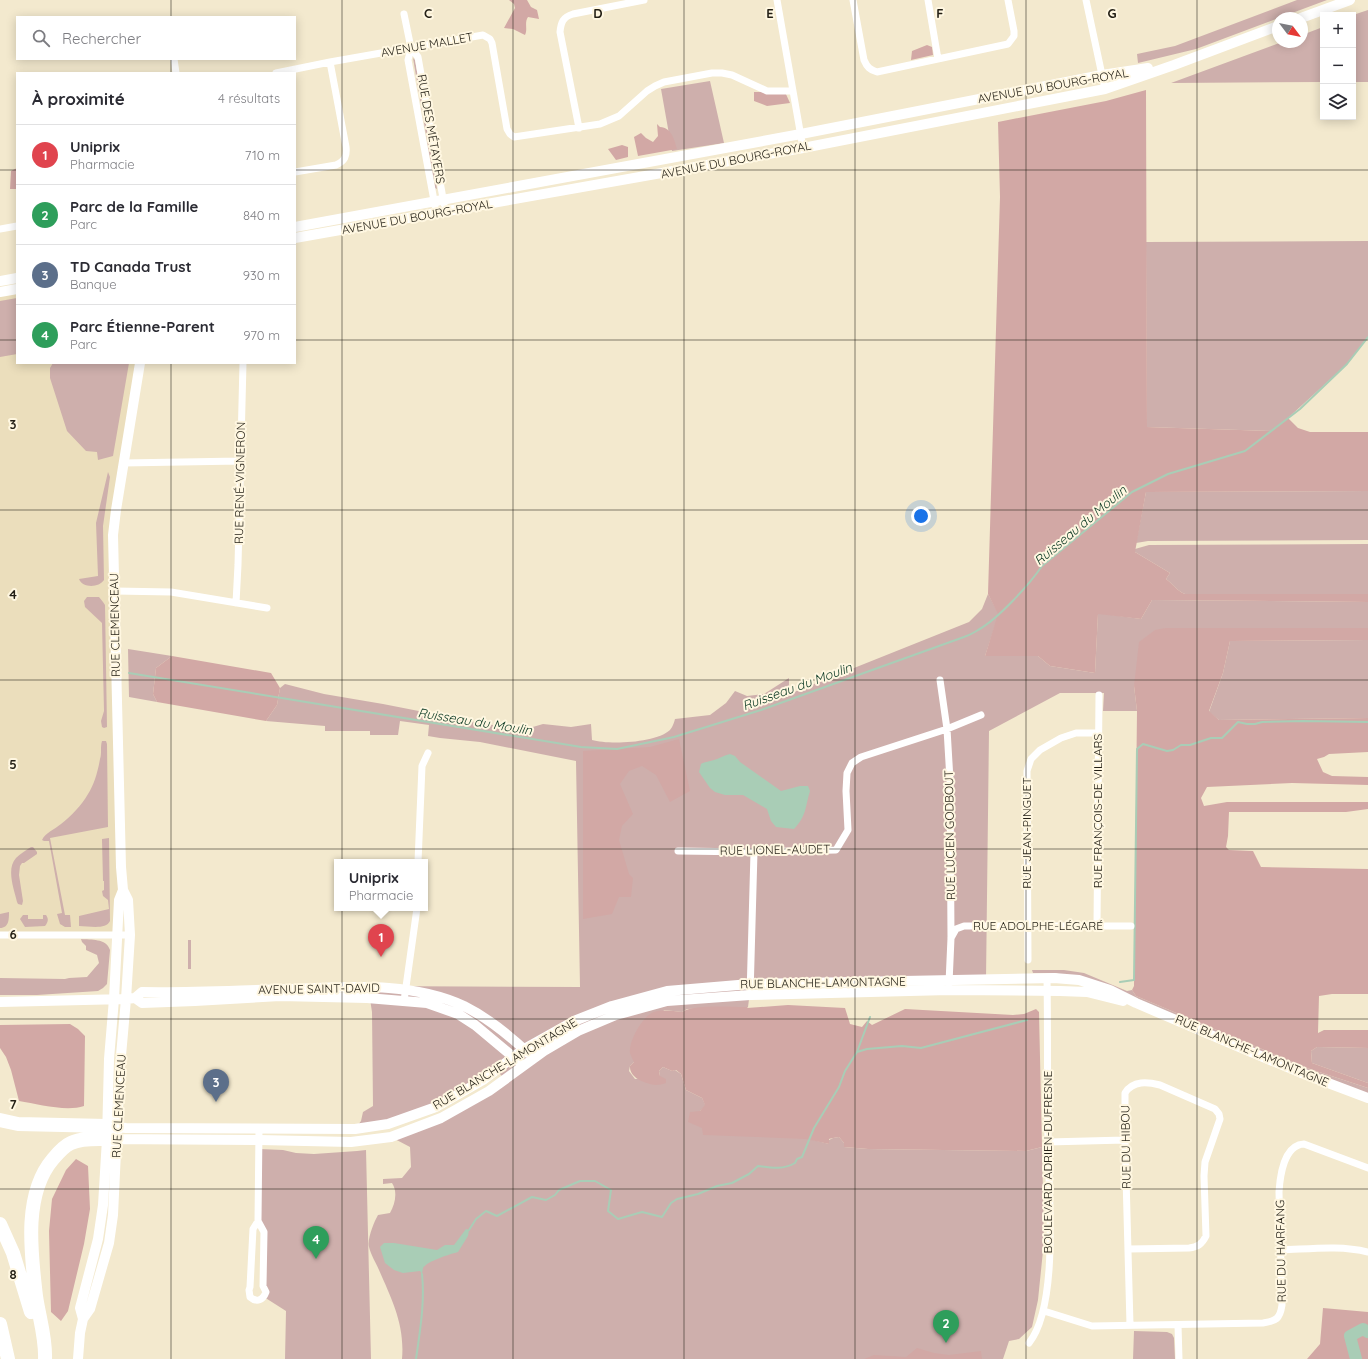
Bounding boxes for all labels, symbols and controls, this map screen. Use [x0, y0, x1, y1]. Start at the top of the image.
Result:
text: C [424, 5, 432, 21]
text: D [593, 5, 603, 21]
text: E [766, 5, 774, 21]
text: F [936, 5, 944, 21]
text: G [1107, 5, 1117, 21]
north arrow [1272, 12, 1308, 48]
map controls [1320, 12, 1356, 120]
button: + [1320, 12, 1356, 48]
search box [16, 16, 296, 60]
icon: search [30, 27, 52, 49]
text: Rechercher [62, 29, 141, 48]
street label: AVENUE MALLET [380, 29, 474, 60]
button: − [1320, 48, 1356, 84]
street label: AVENUE DU BOURG-ROYAL [976, 65, 1130, 106]
street label: RUE DES MÉTAYERS [414, 73, 449, 185]
button: layers [1320, 84, 1356, 120]
text: À proximité [32, 88, 125, 109]
text: 4 résultats [218, 90, 280, 106]
text: Uniprix [70, 137, 120, 156]
street label: AVENUE DU BOURG-ROYAL [659, 137, 813, 181]
text: 1 [42, 147, 48, 163]
text: 710 m [245, 147, 280, 163]
text: Pharmacie [70, 156, 135, 172]
street label: AVENUE DU BOURG-ROYAL [340, 196, 494, 237]
text: Parc de la Famille [70, 197, 198, 216]
text: 2 [41, 207, 49, 223]
text: 840 m [243, 207, 280, 223]
text: Parc [70, 216, 97, 232]
text: TD Canada Trust [70, 257, 192, 276]
text: 3 [42, 267, 48, 283]
text: 930 m [243, 267, 280, 283]
text: Banque [70, 276, 116, 292]
text: Parc Étienne-Parent [70, 317, 215, 336]
text: 4 [41, 327, 49, 343]
text: 970 m [243, 327, 280, 343]
text: Parc [70, 336, 97, 352]
text: 3 [10, 416, 17, 432]
street label: RUE RENÉ-VIGNERON [231, 422, 248, 544]
water label: Ruisseau du Moulin [1031, 481, 1130, 568]
your location [911, 506, 931, 526]
street label: RUE CLEMENCEAU [106, 573, 123, 677]
text: 4 [9, 586, 17, 602]
water label: Ruisseau du Moulin [740, 659, 854, 713]
water label: Ruisseau du Moulin [417, 704, 534, 738]
street label: RUE FRANÇOIS-DE VILLARS [1090, 734, 1105, 888]
text: 5 [9, 756, 17, 772]
street label: RUE LUCIEN GODBOUT [941, 770, 958, 900]
street label: RUE JEAN-PINGUET [1019, 777, 1034, 889]
street label: RUE LIONEL-AUDET [720, 841, 830, 858]
popup [334, 859, 428, 911]
text: Uniprix [349, 868, 399, 887]
text: Pharmacie [349, 887, 413, 903]
street label: RUE ADOLPHE-LÉGARÉ [973, 918, 1103, 933]
pin: 1 [368, 924, 394, 957]
text: 6 [9, 926, 17, 942]
street label: RUE BLANCHE-LAMONTAGNE [740, 974, 906, 991]
street label: AVENUE SAINT-DAVID [258, 980, 380, 997]
street label: RUE BLANCHE-LAMONTAGNE [1173, 1011, 1331, 1090]
street label: RUE BLANCHE-LAMONTAGNE [430, 1014, 580, 1113]
street label: RUE CLEMENCEAU [108, 1054, 129, 1158]
pin: 3 [203, 1069, 229, 1102]
street label: BOULEVARD ADRIEN-DUFRESNE [1040, 1070, 1055, 1253]
text: 7 [9, 1096, 17, 1112]
street label: RUE DU HIBOU [1117, 1105, 1134, 1189]
street label: RUE DU HARFANG [1272, 1199, 1289, 1303]
pin: 4 [303, 1226, 329, 1259]
text: 8 [9, 1266, 17, 1282]
pin: 2 [933, 1310, 959, 1343]

